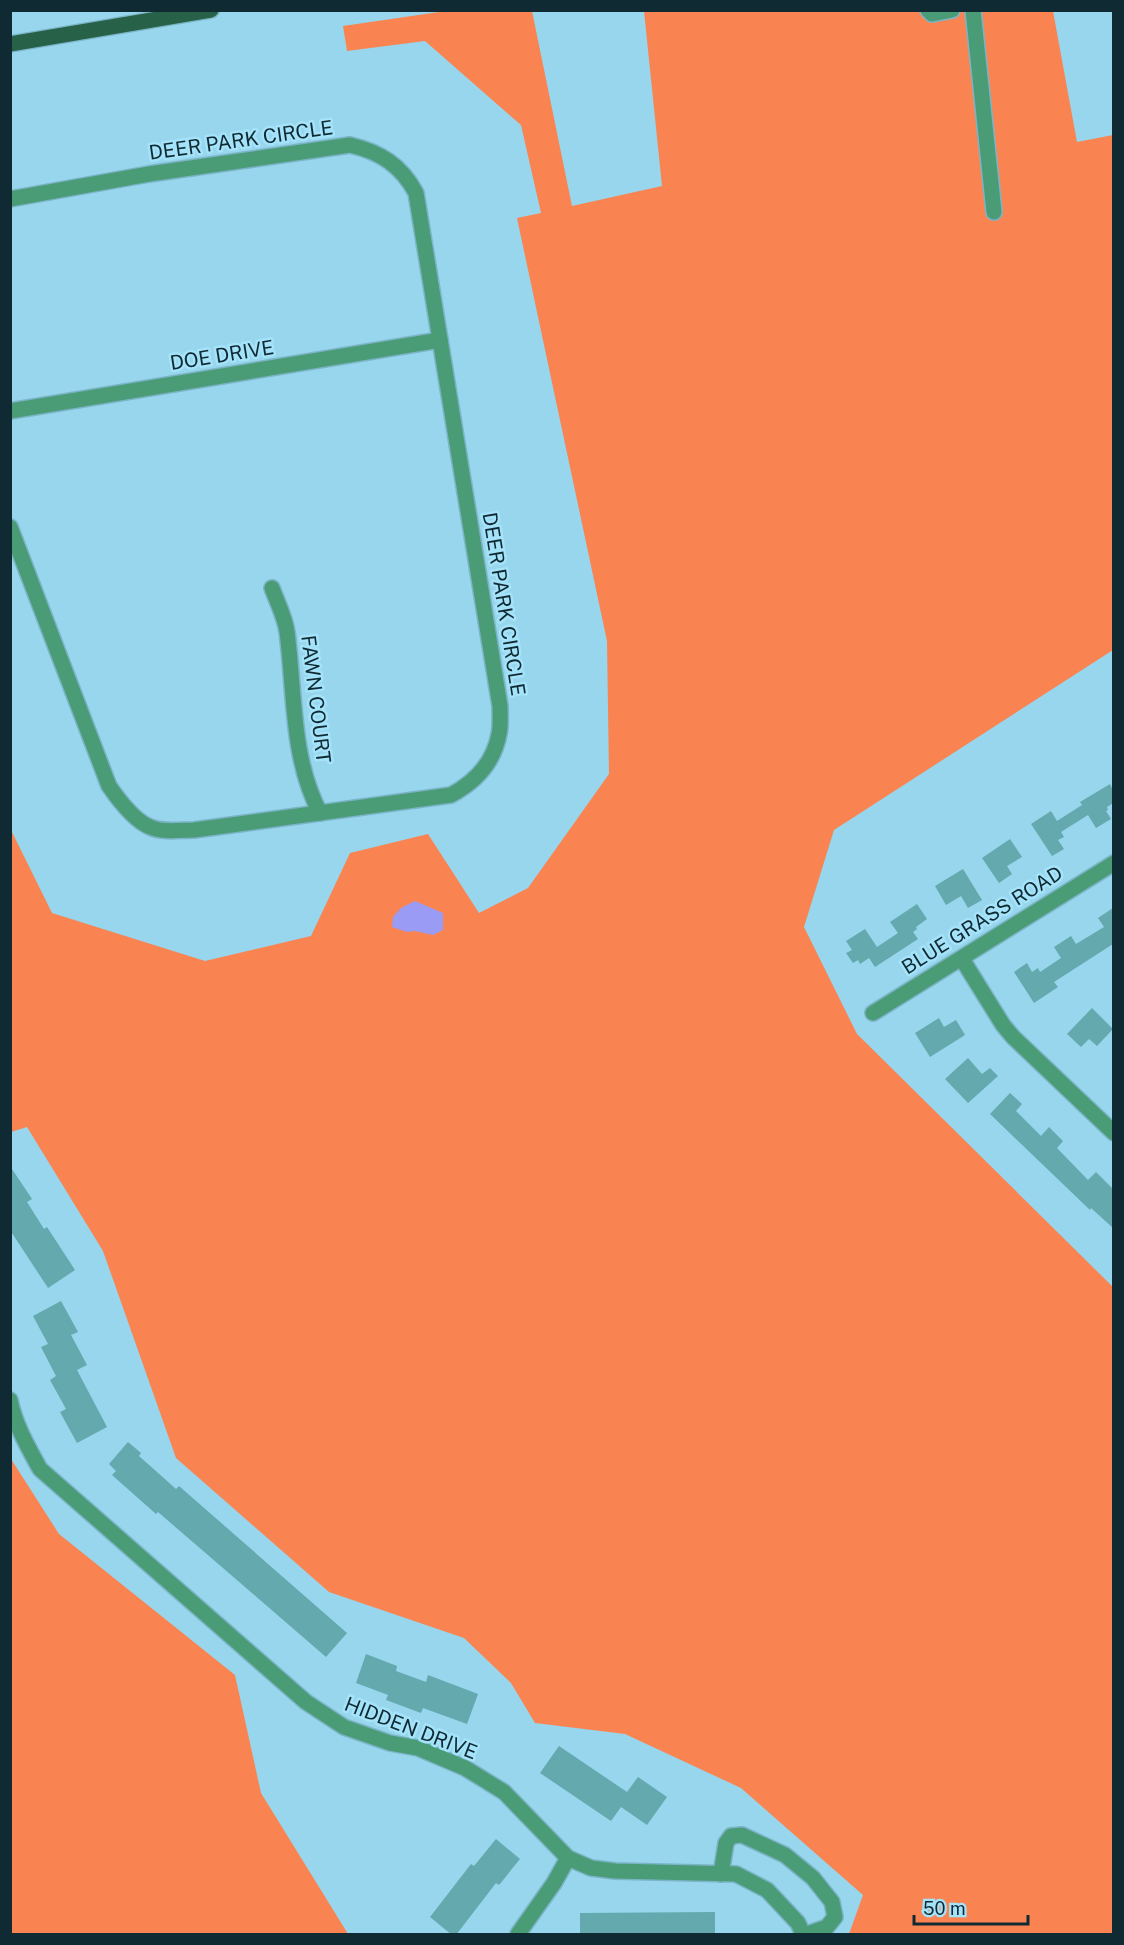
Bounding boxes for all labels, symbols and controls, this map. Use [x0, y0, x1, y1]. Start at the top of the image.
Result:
street label: DEER PARK CIRCLE [147, 115, 335, 165]
street label: DOE DRIVE [168, 335, 276, 375]
street label: DEER PARK CIRCLE [478, 510, 530, 698]
street label: FAWN COURT [296, 634, 336, 765]
street label: BLUE GRASS ROAD [897, 861, 1067, 979]
street label: HIDDEN DRIVE [341, 1692, 481, 1764]
scale bar [914, 1888, 1028, 1926]
text: 50 m [923, 1898, 966, 1919]

